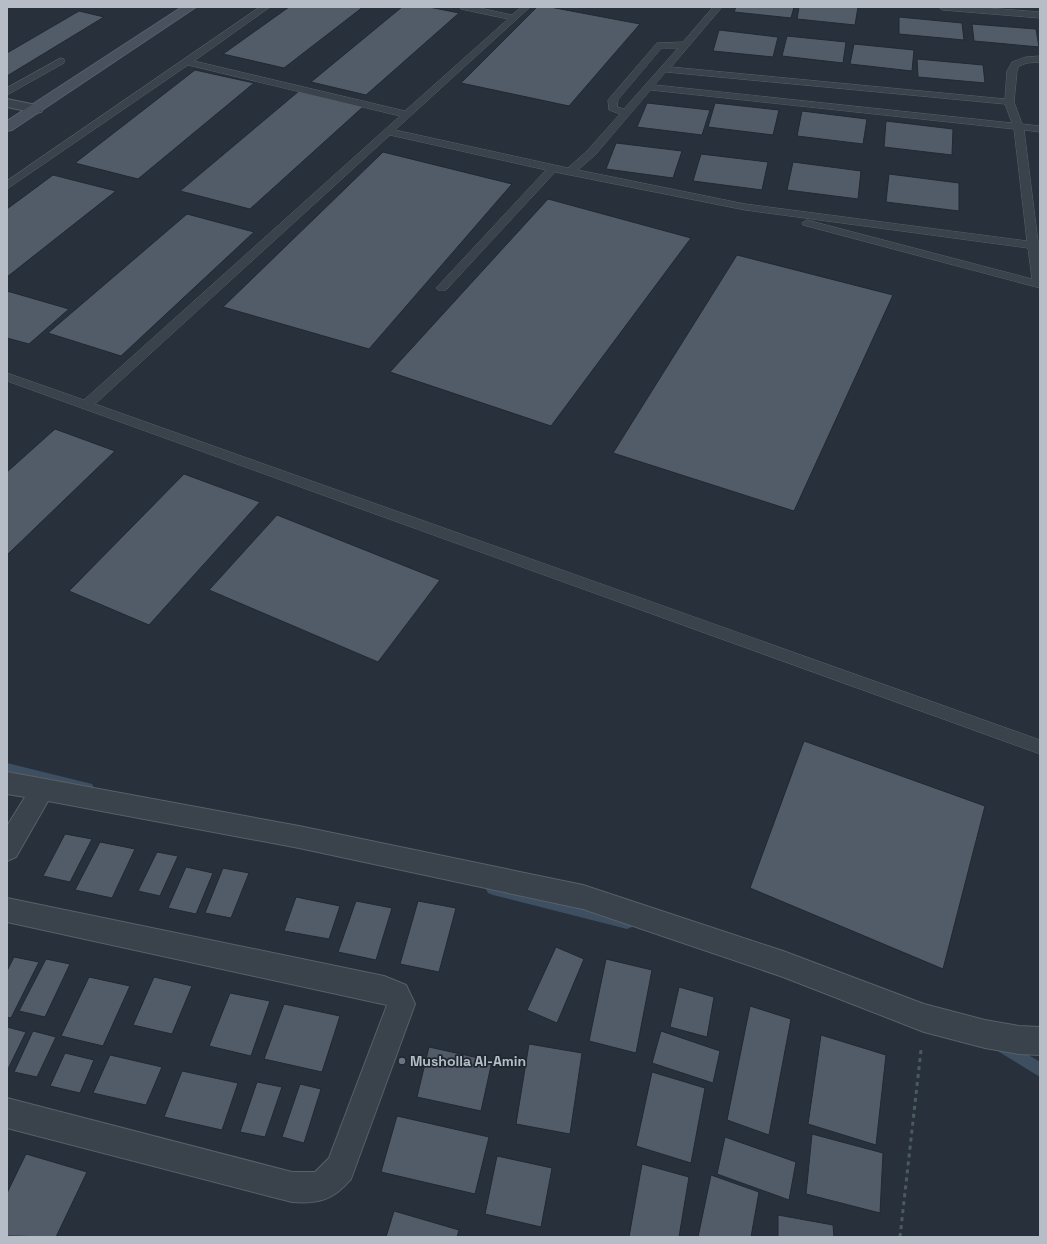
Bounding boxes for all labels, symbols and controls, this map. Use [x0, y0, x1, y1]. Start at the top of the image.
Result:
place label: Musholla Al-Amin [410, 1052, 526, 1070]
marker: Musholla Al-Amin [397, 1056, 407, 1066]

